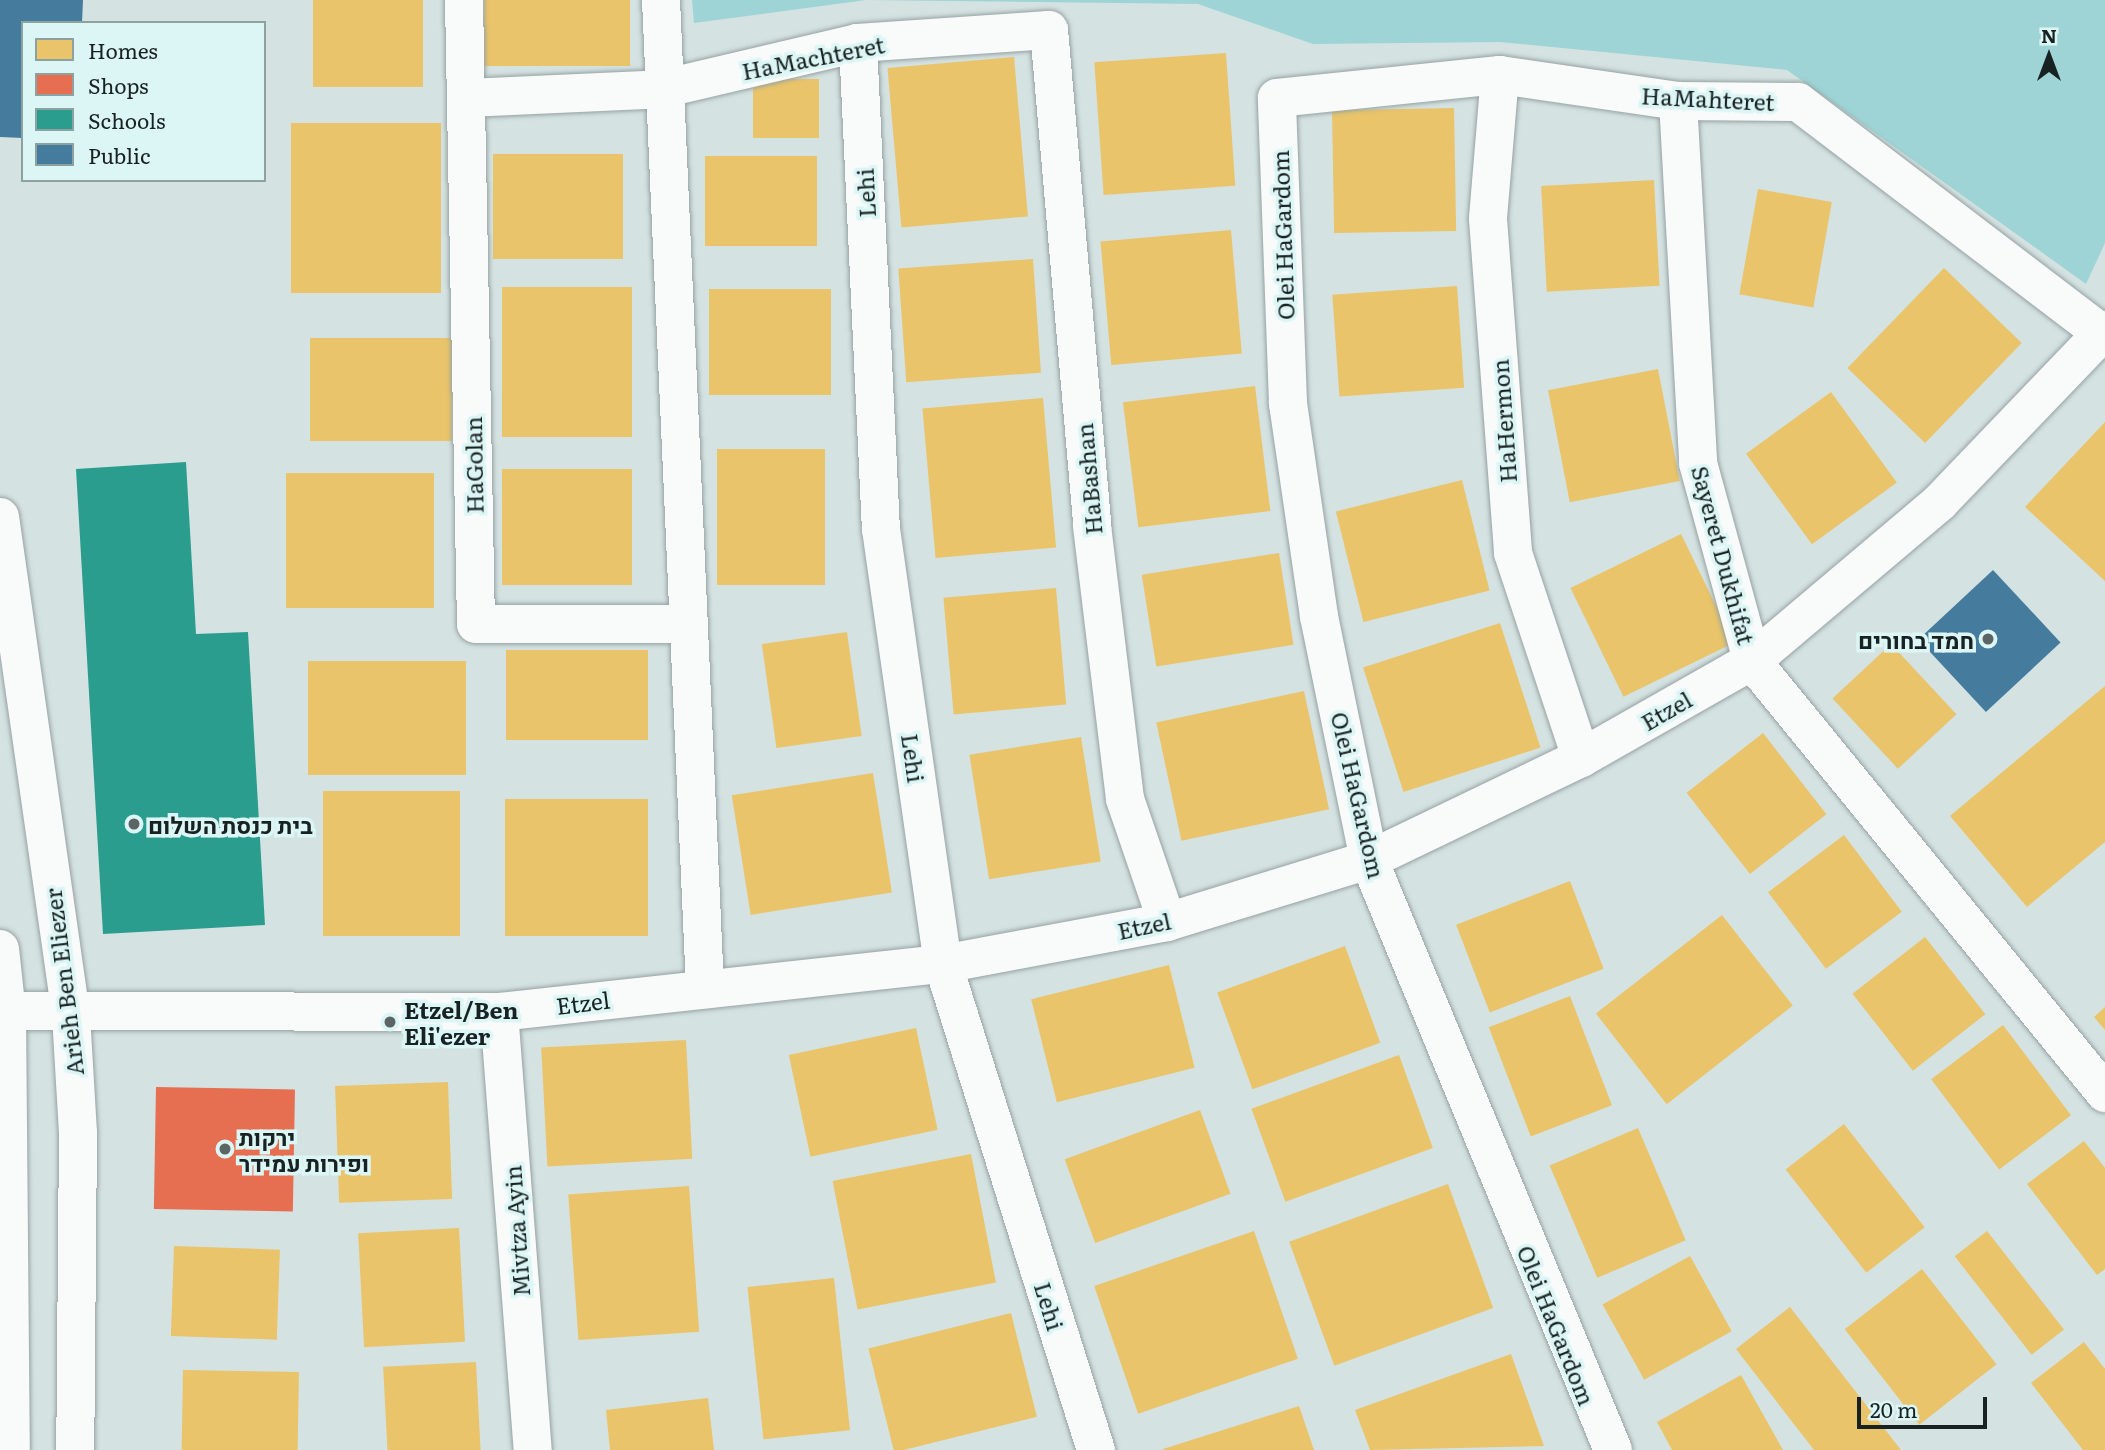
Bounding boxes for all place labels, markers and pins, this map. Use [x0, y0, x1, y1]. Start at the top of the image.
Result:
place label: חמד בחורים [1858, 625, 1974, 653]
marker: חמד בחורים [1980, 631, 1996, 647]
place label: בית כנסת השלום [148, 810, 313, 838]
marker: בית כנסת השלום [126, 816, 142, 832]
place label: Etzel/Ben Eli'ezer [404, 995, 518, 1049]
marker: Etzel/Ben Eli'ezer [382, 1014, 398, 1030]
place label: ירקות ופירות עמידר [239, 1122, 369, 1176]
marker: ירקות ופירות עמידר [217, 1141, 233, 1157]

